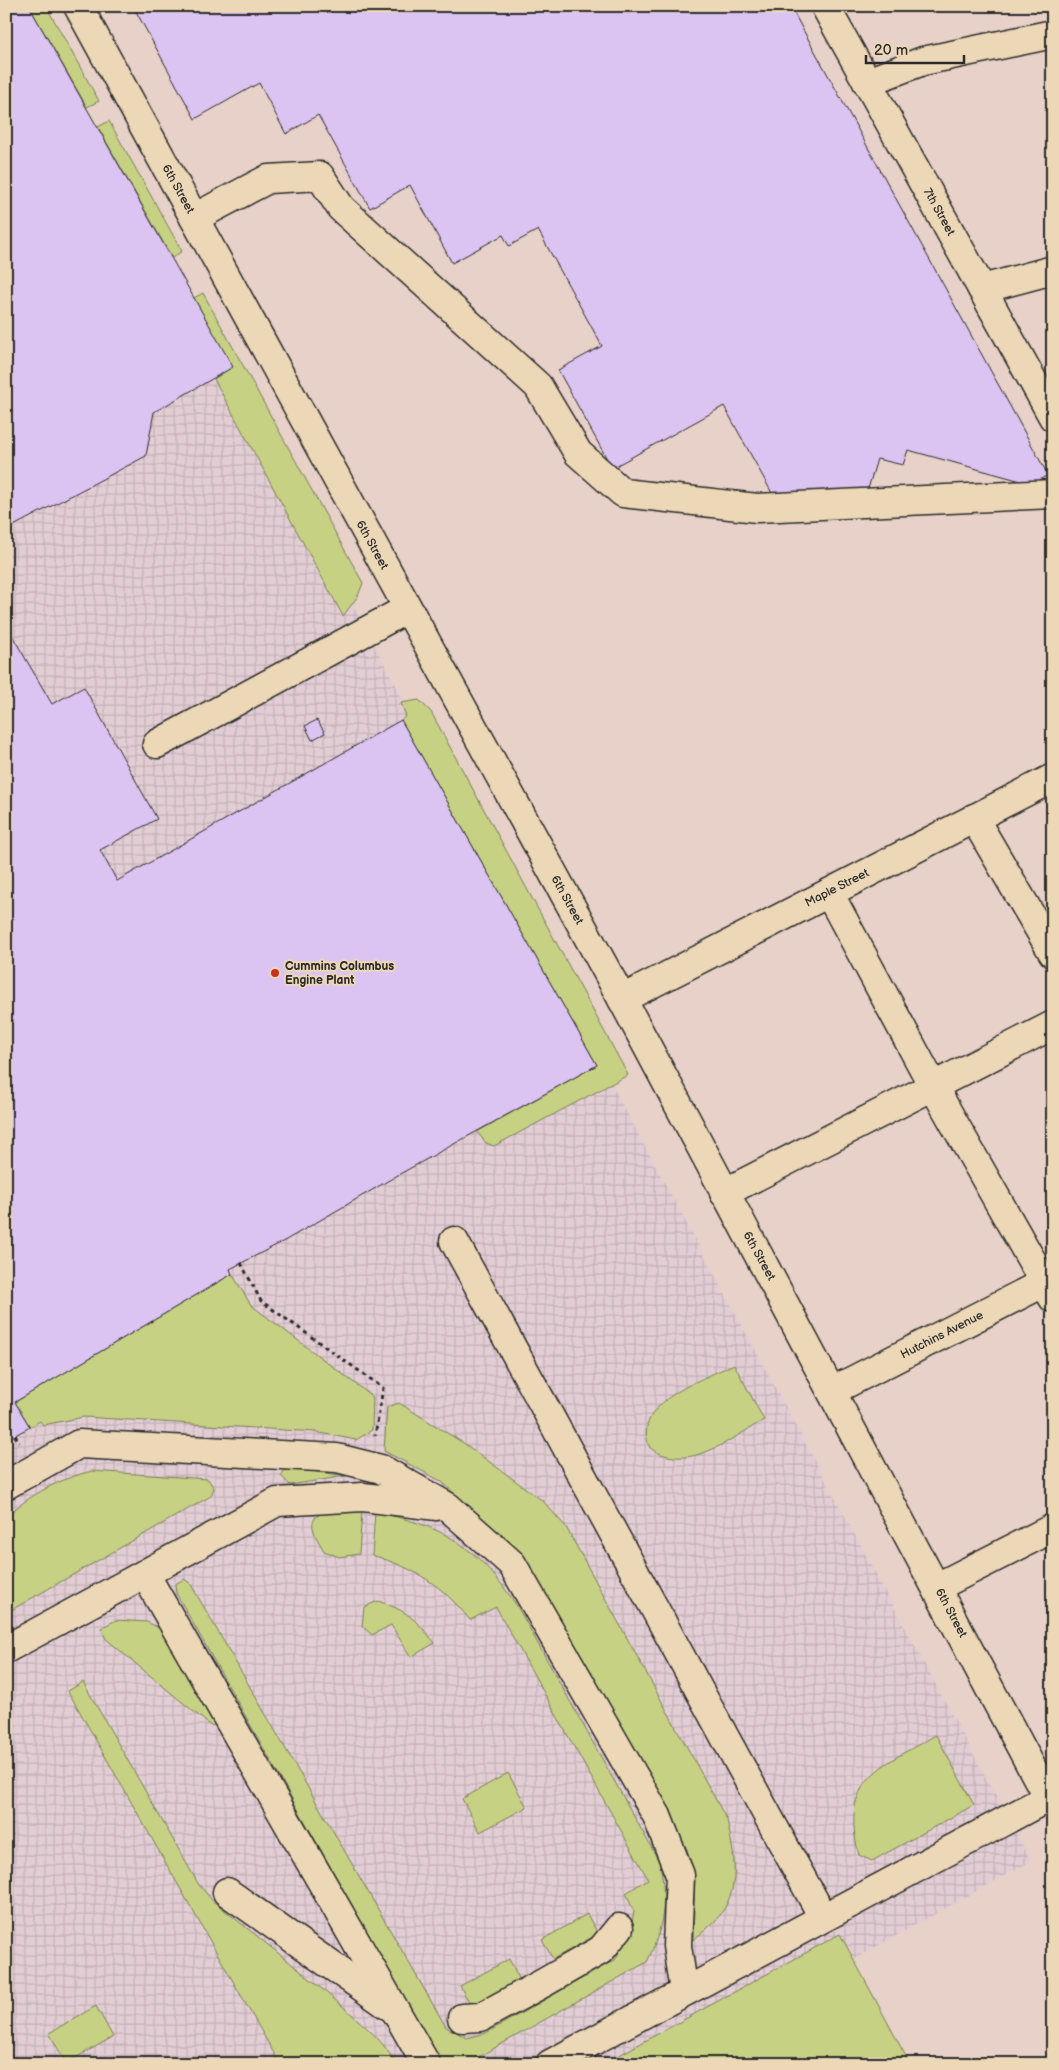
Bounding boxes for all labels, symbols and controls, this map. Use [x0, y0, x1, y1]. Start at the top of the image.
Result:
scale bar [866, 32, 964, 64]
text: 20 m [874, 41, 908, 60]
street label: 6th Street [158, 162, 198, 216]
street label: 7th Street [920, 186, 958, 239]
street label: 6th Street [352, 518, 392, 572]
street label: Maple Street [803, 865, 872, 911]
street label: 6th Street [547, 873, 587, 927]
place label: Cummins Columbus Engine Plant [285, 959, 394, 988]
marker: Cummins Columbus Engine Plant [269, 967, 281, 979]
street label: 6th Street [739, 1229, 779, 1283]
street label: Hutchins Avenue [898, 1308, 986, 1362]
street label: 6th Street [932, 1586, 970, 1640]

